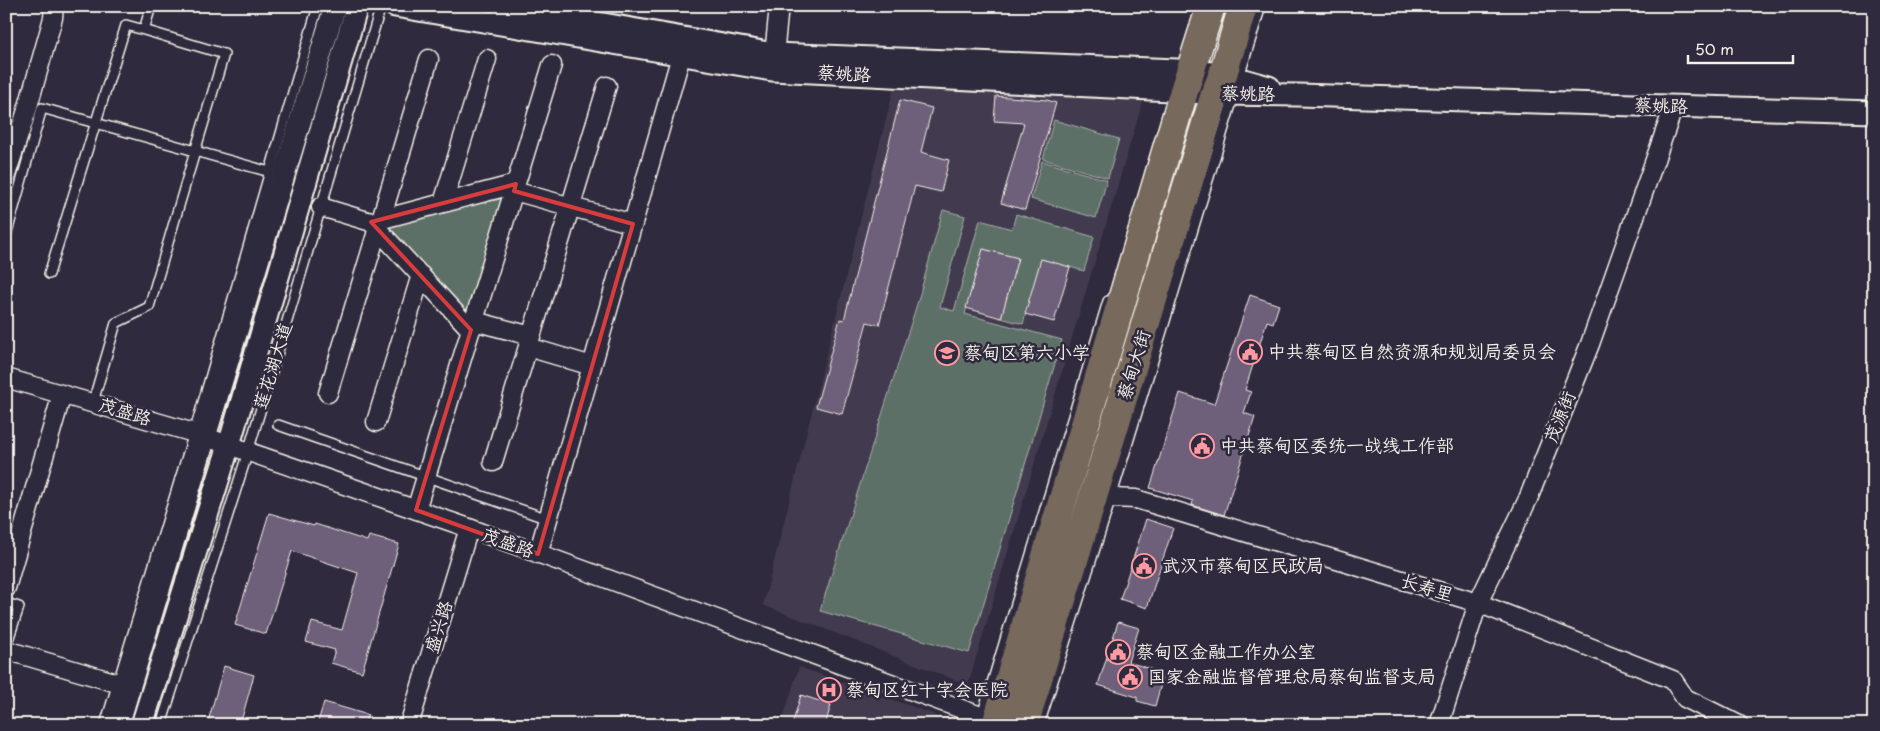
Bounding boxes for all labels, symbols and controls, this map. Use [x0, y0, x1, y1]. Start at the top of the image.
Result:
scale bar [1688, 32, 1792, 64]
text: 50 m [1695, 37, 1734, 60]
street label: 蔡姚路 [816, 58, 872, 87]
street label: 蔡姚路 [1221, 79, 1275, 106]
street label: 蔡姚路 [1634, 90, 1689, 119]
street label: 莲花湖大道 [245, 319, 298, 413]
street label: 蔡甸大街 [1109, 326, 1156, 403]
place label: 中共蔡甸区自然资源和规划局委员会 [1268, 337, 1556, 364]
place label: 蔡甸区第六小学 [964, 338, 1090, 365]
public building icon: 中共蔡甸区自然资源和规划局委员会 [1237, 339, 1263, 365]
school or university icon: 蔡甸区第六小学 [934, 340, 960, 366]
street label: 茂源街 [1536, 386, 1581, 447]
street label: 茂盛路 [96, 390, 155, 431]
place label: 中共蔡甸区委统一战线工作部 [1220, 431, 1454, 458]
public building icon: 中共蔡甸区委统一战线工作部 [1189, 433, 1215, 459]
street label: 茂盛路 [479, 520, 539, 564]
place label: 武汉市蔡甸区民政局 [1162, 551, 1324, 578]
public building icon: 武汉市蔡甸区民政局 [1131, 553, 1157, 579]
street label: 长寿里 [1398, 566, 1457, 607]
street label: 盛兴路 [417, 597, 458, 656]
place label: 蔡甸区金融工作办公室 [1136, 637, 1316, 664]
public building icon: 蔡甸区金融工作办公室 [1105, 639, 1131, 665]
place label: 国家金融监督管理总局蔡甸监督支局 [1148, 662, 1436, 689]
public building icon: 国家金融监督管理总局蔡甸监督支局 [1117, 664, 1143, 690]
place label: 蔡甸区红十字会医院 [846, 675, 1008, 702]
hospital icon: 蔡甸区红十字会医院 [816, 677, 842, 703]

